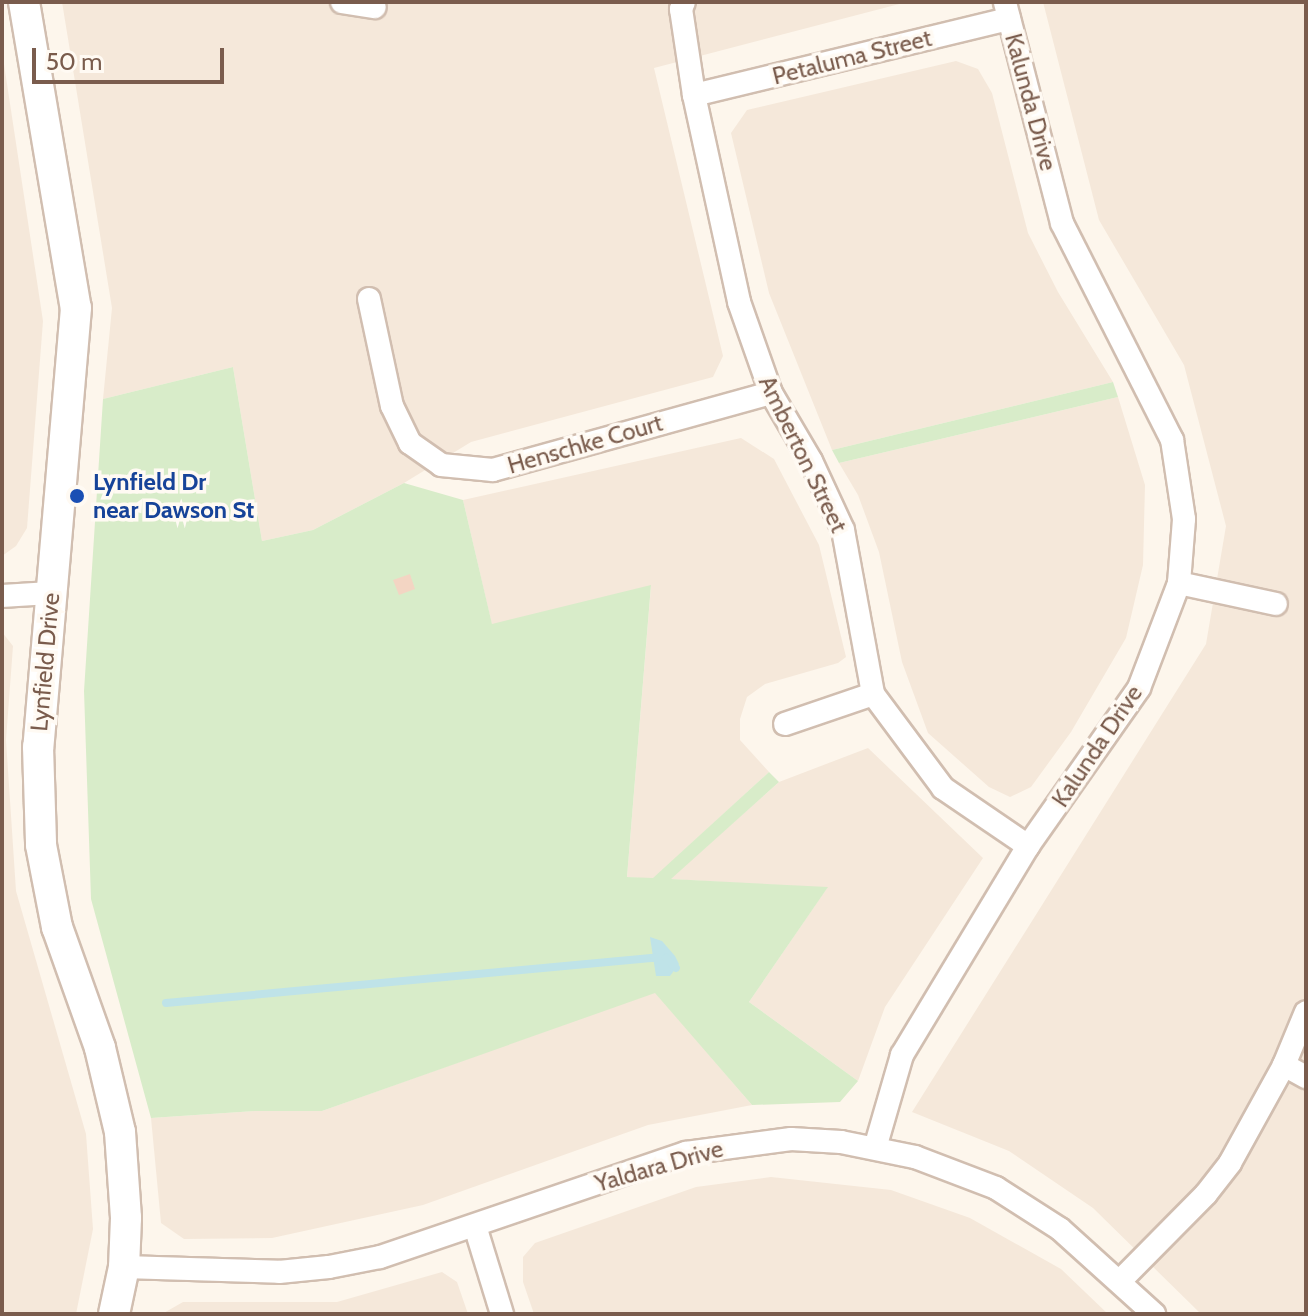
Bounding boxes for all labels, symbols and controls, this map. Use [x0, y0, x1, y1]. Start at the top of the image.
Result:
street label: Petaluma Street [769, 23, 935, 91]
street label: Kalunda Drive [999, 30, 1063, 174]
scale bar [36, 32, 228, 82]
text: 50 m [46, 47, 102, 76]
street label: Amberton Street [753, 371, 853, 537]
street label: Henschke Court [504, 408, 666, 480]
place label: Lynfield Dr near Dawson St [93, 468, 254, 524]
marker: Lynfield Dr near Dawson St [68, 487, 86, 505]
street label: Lynfield Drive [25, 591, 65, 733]
street label: Kalunda Drive [1046, 680, 1148, 812]
street label: Yaldara Drive [592, 1134, 726, 1198]

